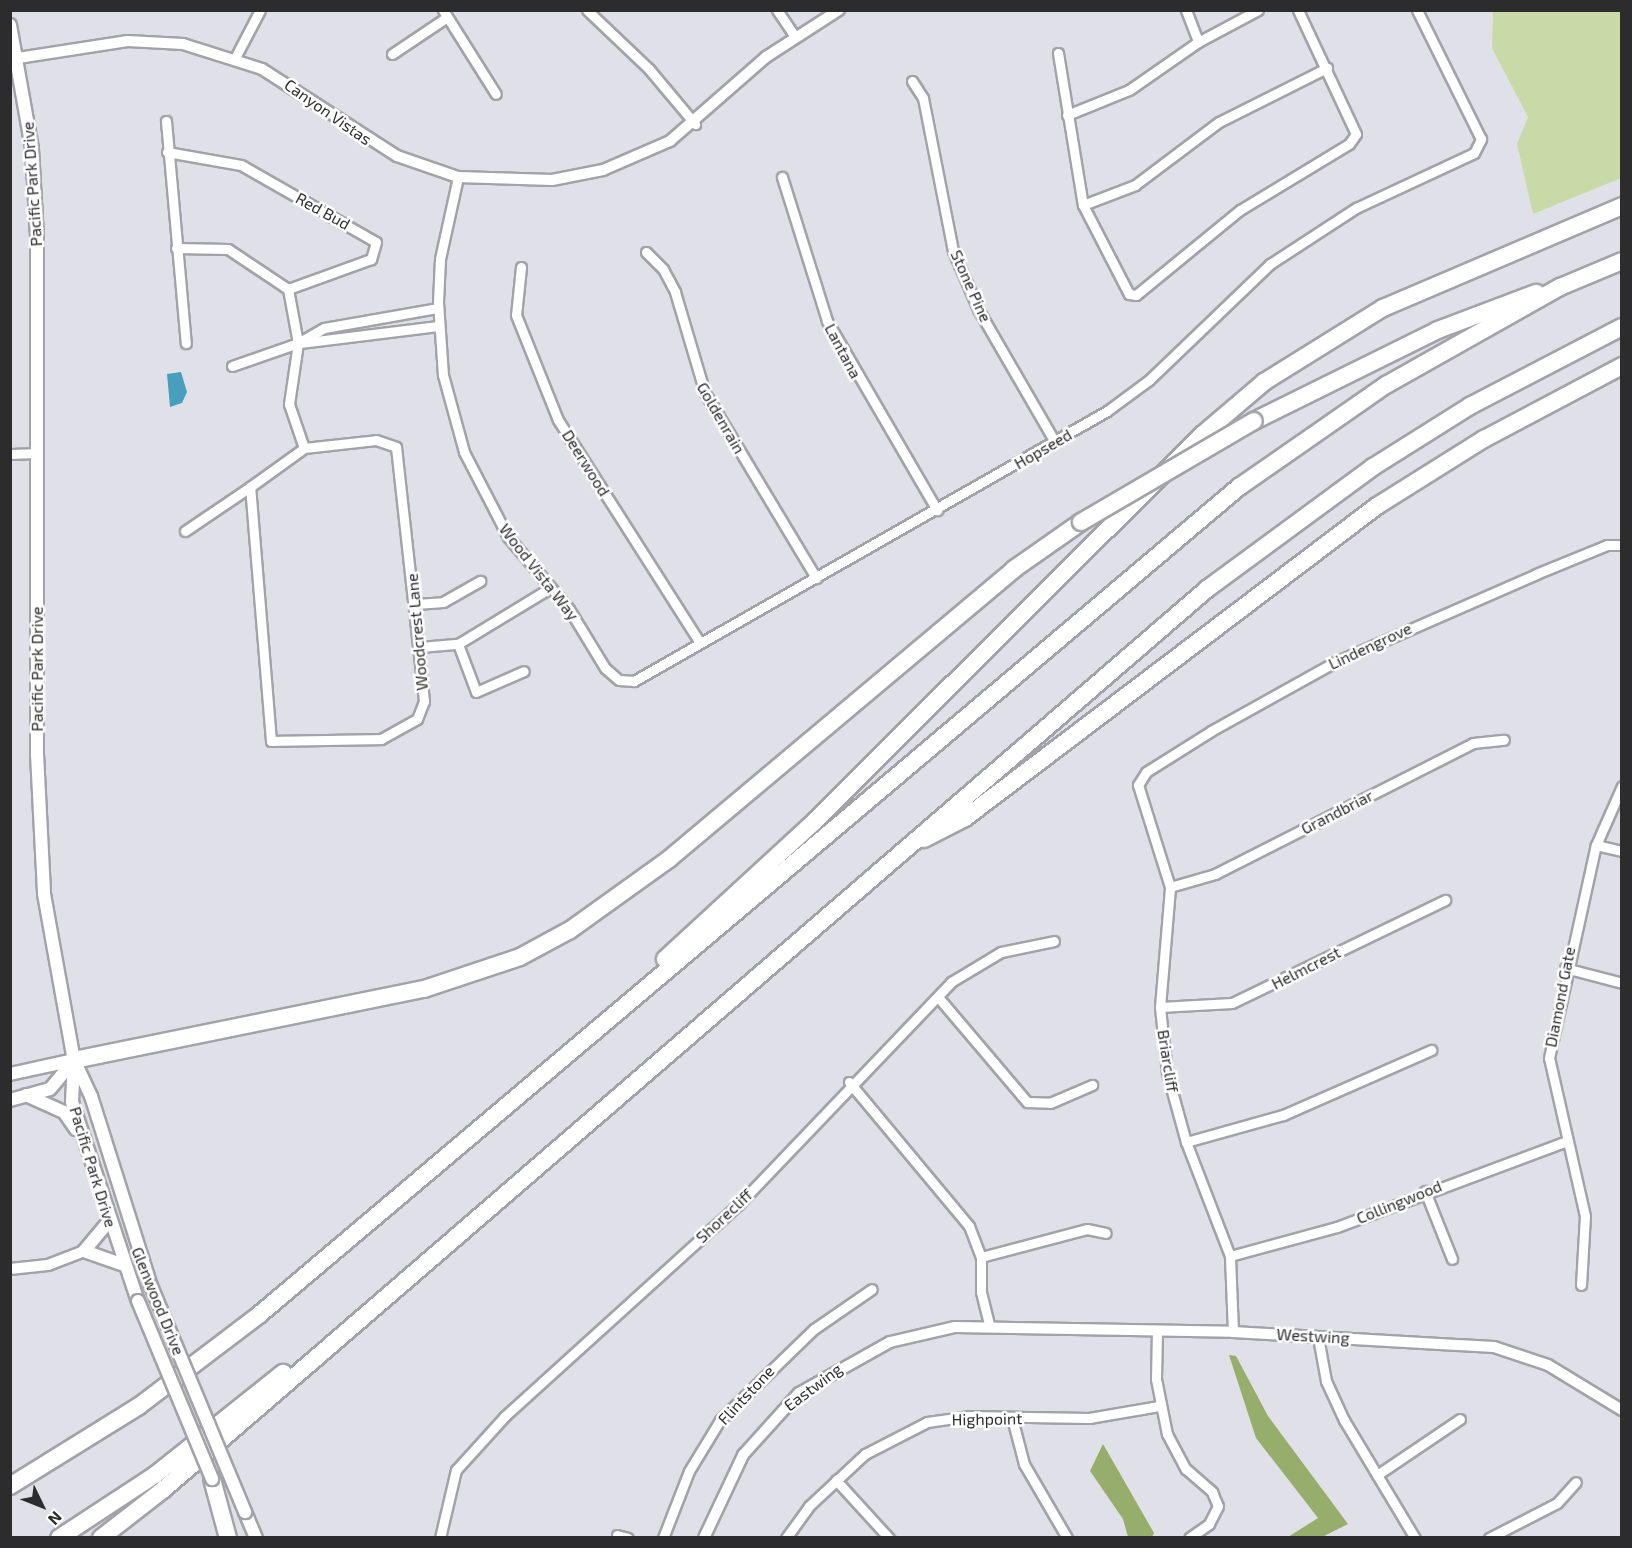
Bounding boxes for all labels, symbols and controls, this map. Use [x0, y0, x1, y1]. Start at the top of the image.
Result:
street label: Canyon Vistas [281, 75, 375, 149]
street label: Pacific Park Drive [18, 121, 46, 247]
street label: Red Bud [292, 188, 354, 234]
street label: Stone Pine [947, 247, 995, 325]
street label: Lantana [821, 320, 865, 382]
street label: Goldenrain [693, 379, 749, 457]
street label: Hopseed [1011, 425, 1075, 473]
street label: Deerwood [558, 426, 614, 500]
street label: Wood Vista Way [495, 519, 583, 625]
street label: Woodcrest Lane [402, 573, 432, 691]
street label: Pacific Park Drive [27, 606, 47, 732]
street label: Lindengrove [1325, 618, 1415, 674]
street label: Grandbriar [1298, 786, 1376, 838]
street label: Helmcrest [1268, 942, 1344, 994]
street label: Diamond Gate [1541, 945, 1579, 1049]
street label: Briarcliff [1154, 1028, 1182, 1094]
street label: Pacific Park Drive [66, 1104, 120, 1230]
street label: Collingwood [1354, 1176, 1444, 1228]
street label: Shorecliff [692, 1185, 756, 1247]
street label: Glenwood Drive [128, 1244, 188, 1358]
street label: Westwing [1276, 1325, 1350, 1347]
street label: Eastwing [780, 1359, 846, 1415]
street label: Flintstone [714, 1361, 778, 1429]
street label: Highpoint [952, 1409, 1022, 1429]
north arrow [12, 1476, 72, 1536]
text: N [45, 1508, 66, 1529]

